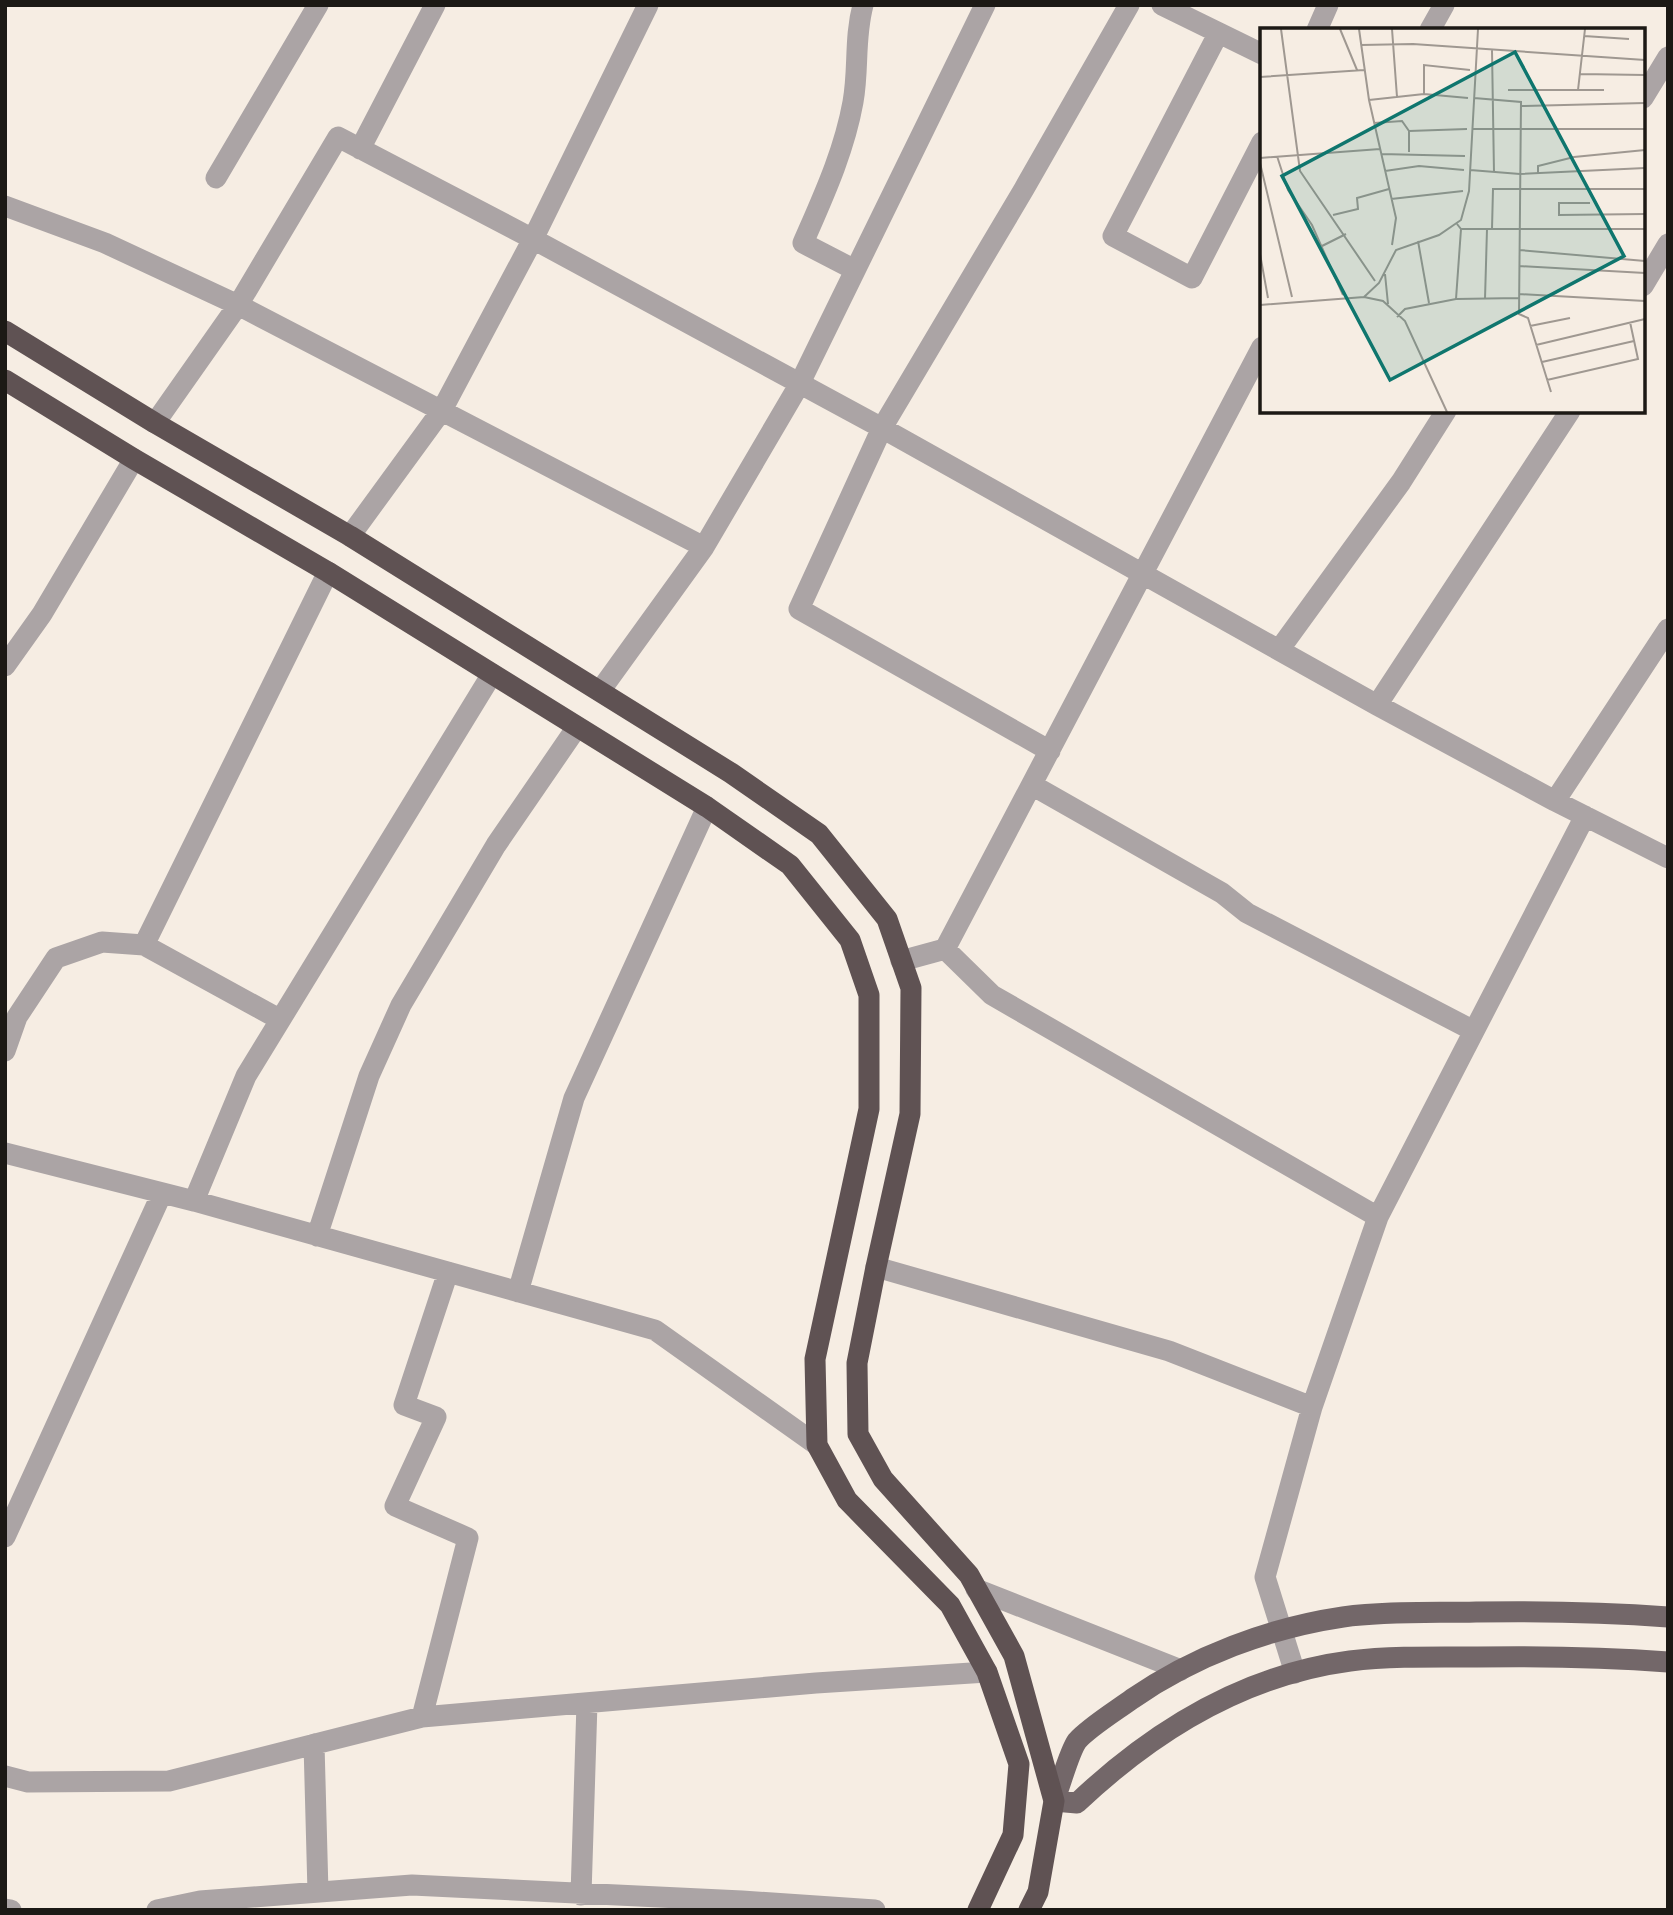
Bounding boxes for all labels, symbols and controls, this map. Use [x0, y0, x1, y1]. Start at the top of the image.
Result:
inset map [1260, 28, 1645, 413]

